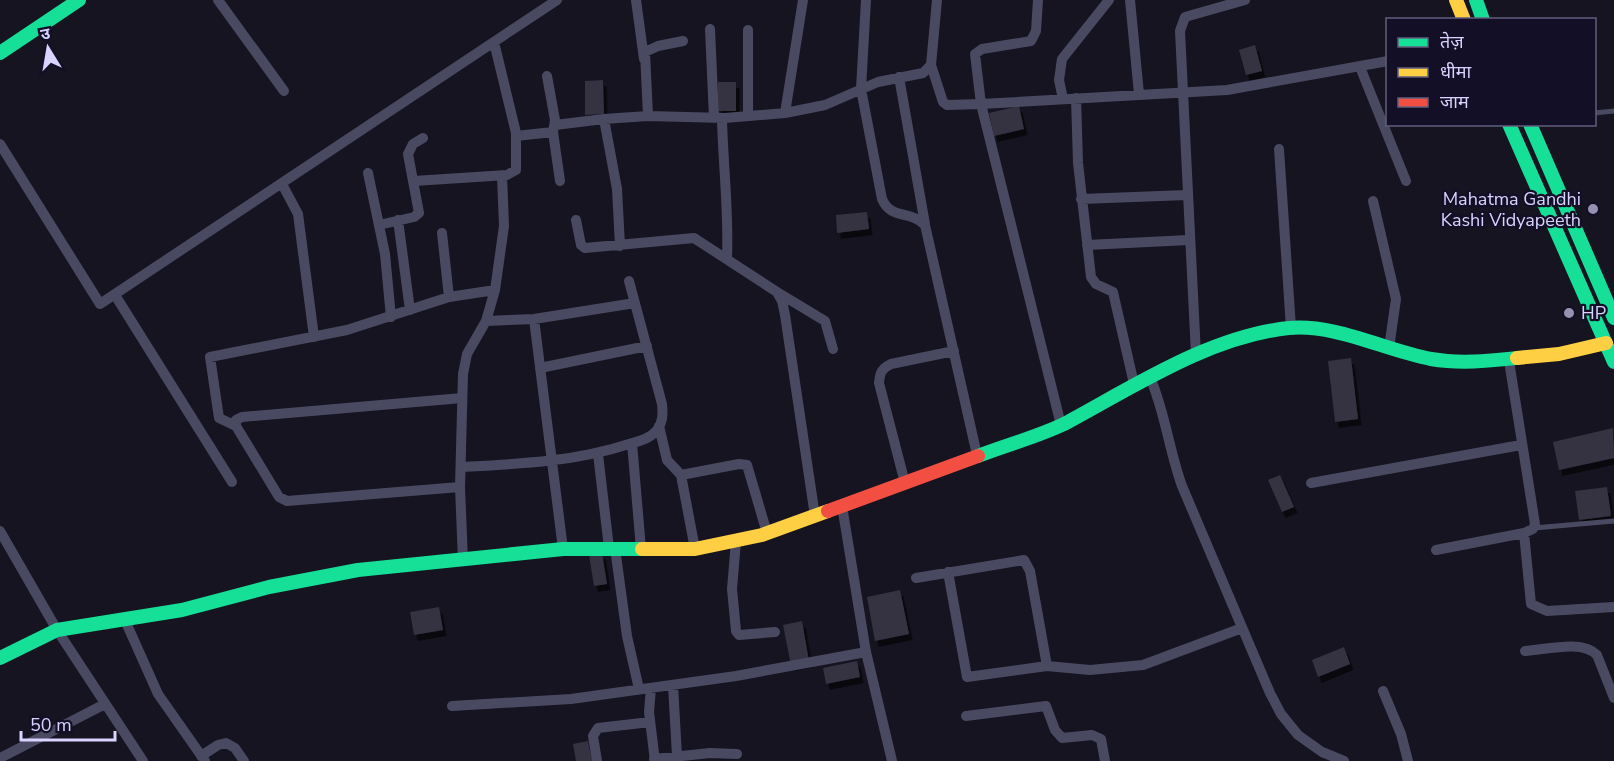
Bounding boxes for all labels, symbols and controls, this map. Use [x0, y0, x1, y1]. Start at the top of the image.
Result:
north arrow [18, 18, 78, 78]
legend [1386, 18, 1596, 126]
text: उ [39, 22, 53, 46]
text: तेज़ [1440, 30, 1464, 54]
text: धीमा [1440, 60, 1471, 84]
text: जाम [1440, 90, 1470, 114]
place label: Mahatma Gandhi Kashi Vidyapeeth [1441, 187, 1581, 232]
marker: Mahatma Gandhi Kashi Vidyapeeth [1586, 202, 1600, 216]
place label: HP [1581, 301, 1606, 325]
marker: HP [1562, 306, 1576, 320]
scale bar [21, 704, 116, 742]
text: 50 m [30, 713, 72, 737]

